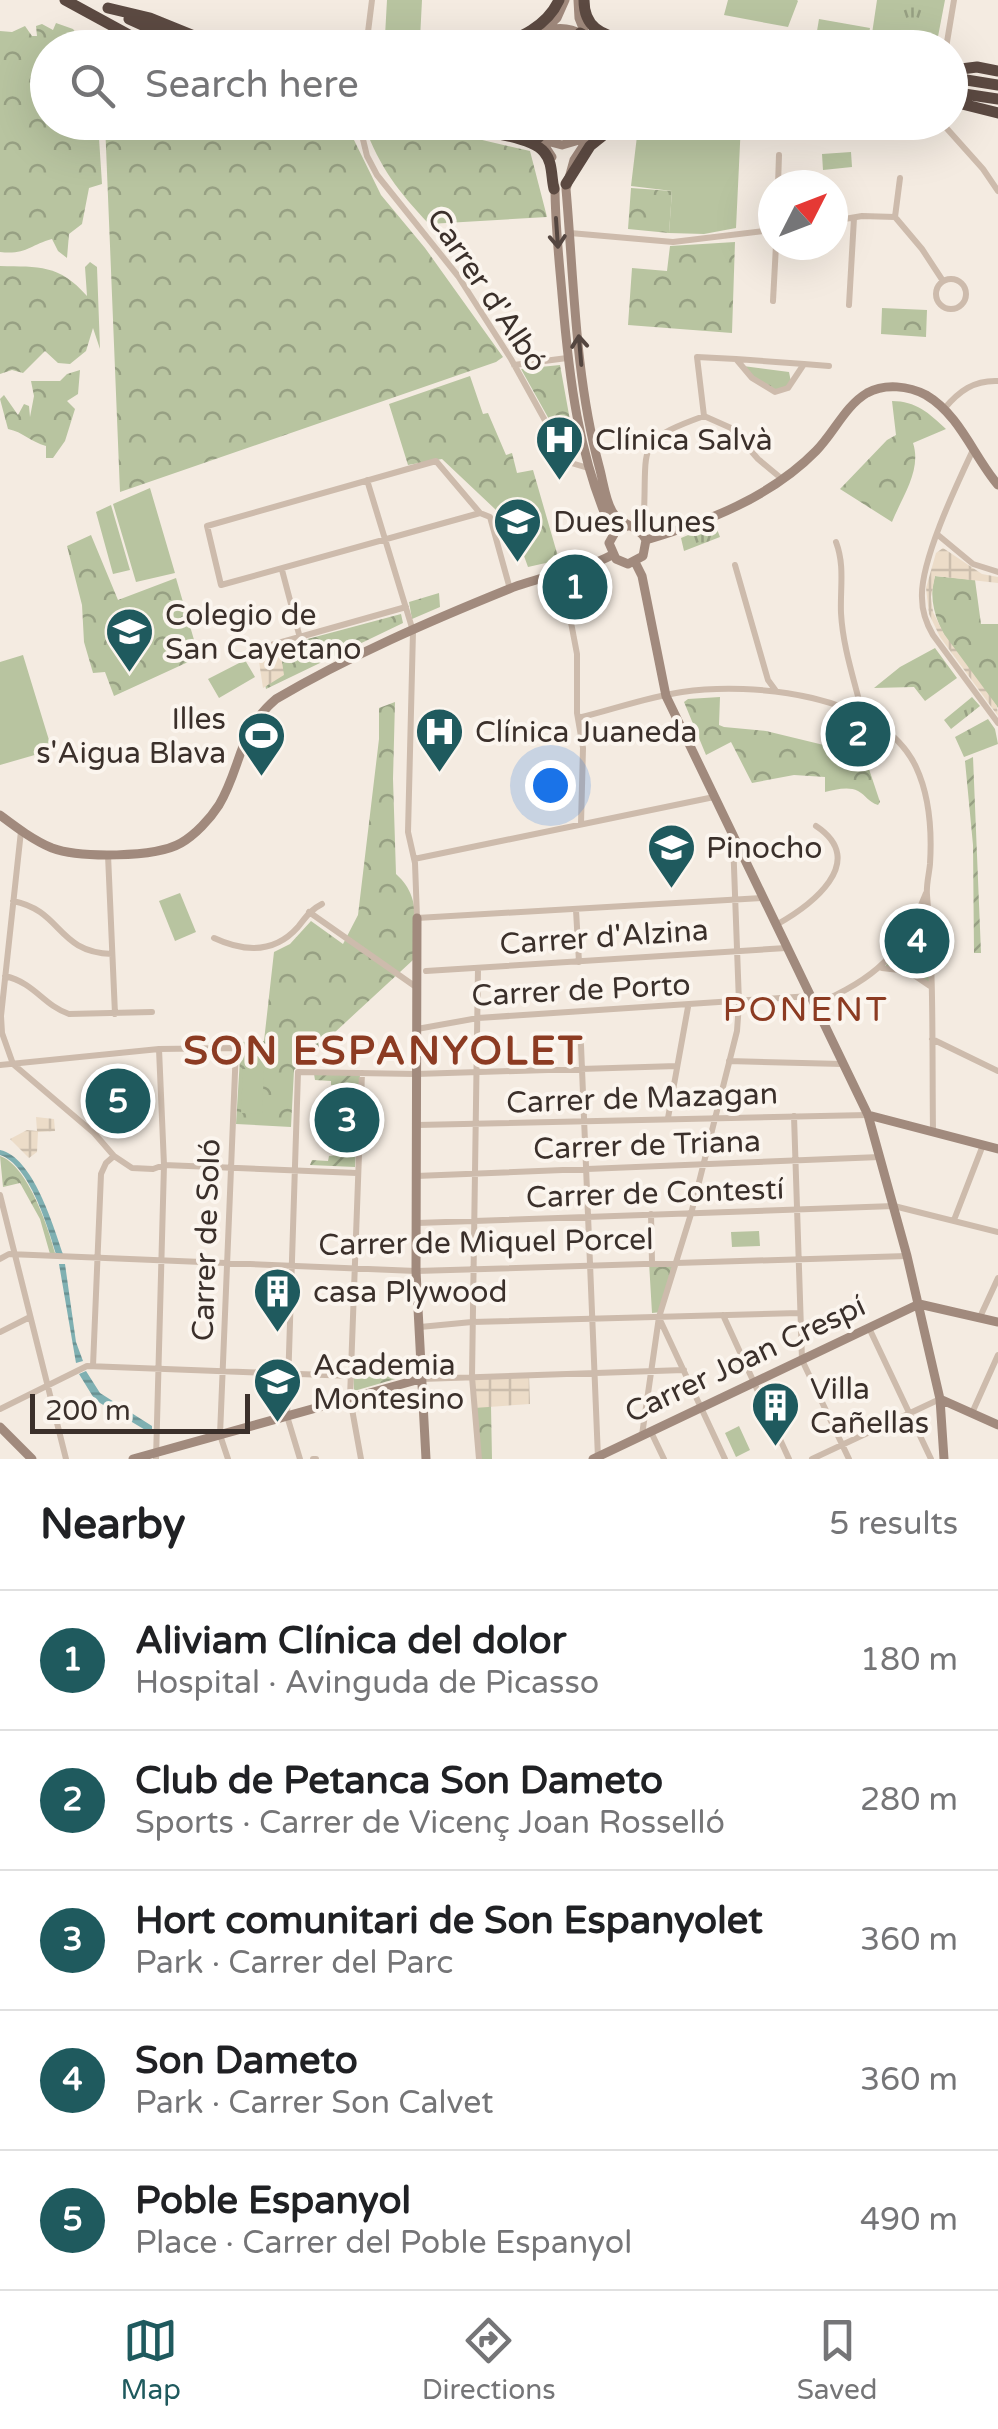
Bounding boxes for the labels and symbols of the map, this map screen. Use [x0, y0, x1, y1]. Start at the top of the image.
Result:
north arrow [758, 170, 848, 260]
street label: Carrer d'Albó [418, 202, 555, 379]
one-way arrow [548, 216, 567, 248]
one-way arrow [570, 335, 589, 367]
hospital icon: Clínica Salvà [534, 414, 586, 482]
place label: Clínica Salvà [595, 422, 773, 459]
school or university icon: Dues llunes [492, 496, 544, 564]
place label: Dues llunes [553, 504, 716, 541]
pin: 1 [542, 550, 608, 624]
place label: Colegio de San Cayetano [165, 597, 362, 668]
school or university icon: Colegio de San Cayetano [104, 606, 156, 674]
pin: 2 [826, 696, 890, 772]
place label: Illes s'Aigua Blava [36, 701, 226, 772]
hospital icon: Clínica Juaneda [414, 706, 466, 774]
sports icon: Illes s'Aigua Blava [235, 710, 287, 778]
place label: Clínica Juaneda [475, 714, 697, 751]
your location [525, 760, 576, 811]
school or university icon: Pinocho [645, 822, 697, 890]
place label: Pinocho [706, 830, 822, 867]
pin: 4 [884, 904, 950, 978]
street label: Carrer d'Alzina [498, 912, 710, 963]
street label: Carrer de Porto [471, 966, 691, 1015]
district label: PONENT [723, 989, 889, 1031]
district label: SON ESPANYOLET [183, 1027, 585, 1075]
pin: 5 [86, 1064, 150, 1138]
street label: Carrer de Mazagan [505, 1075, 779, 1122]
pin: 3 [314, 1082, 380, 1158]
street label: Carrer de Triana [533, 1123, 761, 1168]
street label: Carrer de Soló [184, 1138, 229, 1342]
street label: Carrer de Contestí [525, 1171, 785, 1216]
street label: Carrer de Miquel Porcel [318, 1221, 654, 1264]
building icon: casa Plywood [252, 1266, 304, 1334]
place label: casa Plywood [313, 1274, 507, 1311]
street label: Carrer Joan Crespí [619, 1288, 871, 1431]
place label: Academia Montesino [313, 1347, 464, 1418]
school or university icon: Academia Montesino [252, 1356, 304, 1424]
place label: Villa Cañellas [810, 1371, 929, 1442]
building icon: Villa Cañellas [749, 1380, 801, 1448]
scale bar [30, 1389, 250, 1434]

